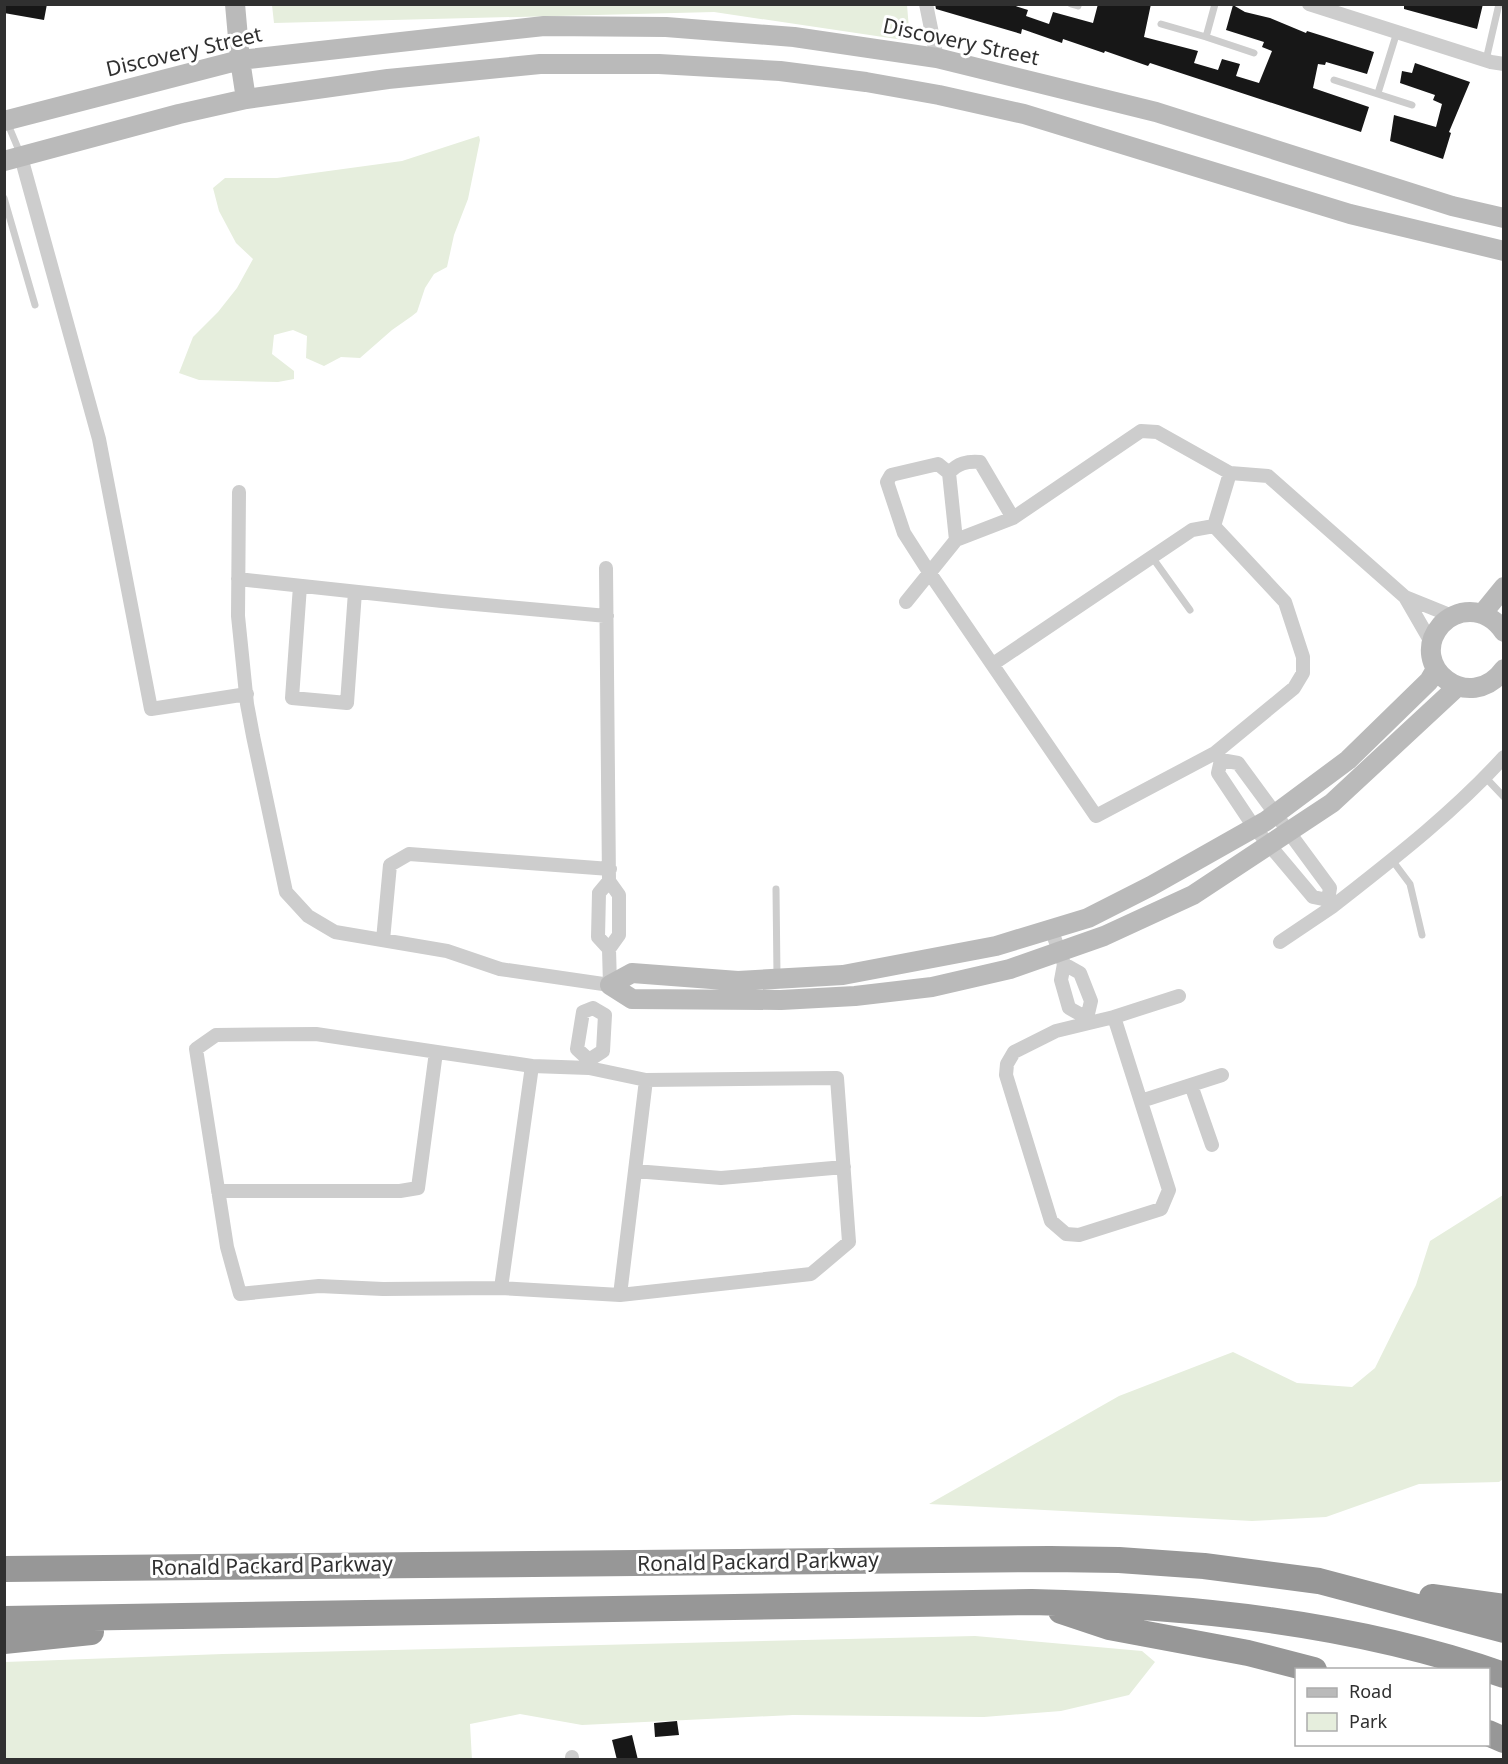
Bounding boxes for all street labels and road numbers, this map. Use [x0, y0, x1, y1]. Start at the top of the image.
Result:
street label: Discovery Street [880, 11, 1042, 71]
street label: Discovery Street [103, 19, 265, 83]
street label: Ronald Packard Parkway [637, 1545, 879, 1577]
street label: Ronald Packard Parkway [151, 1549, 393, 1581]

